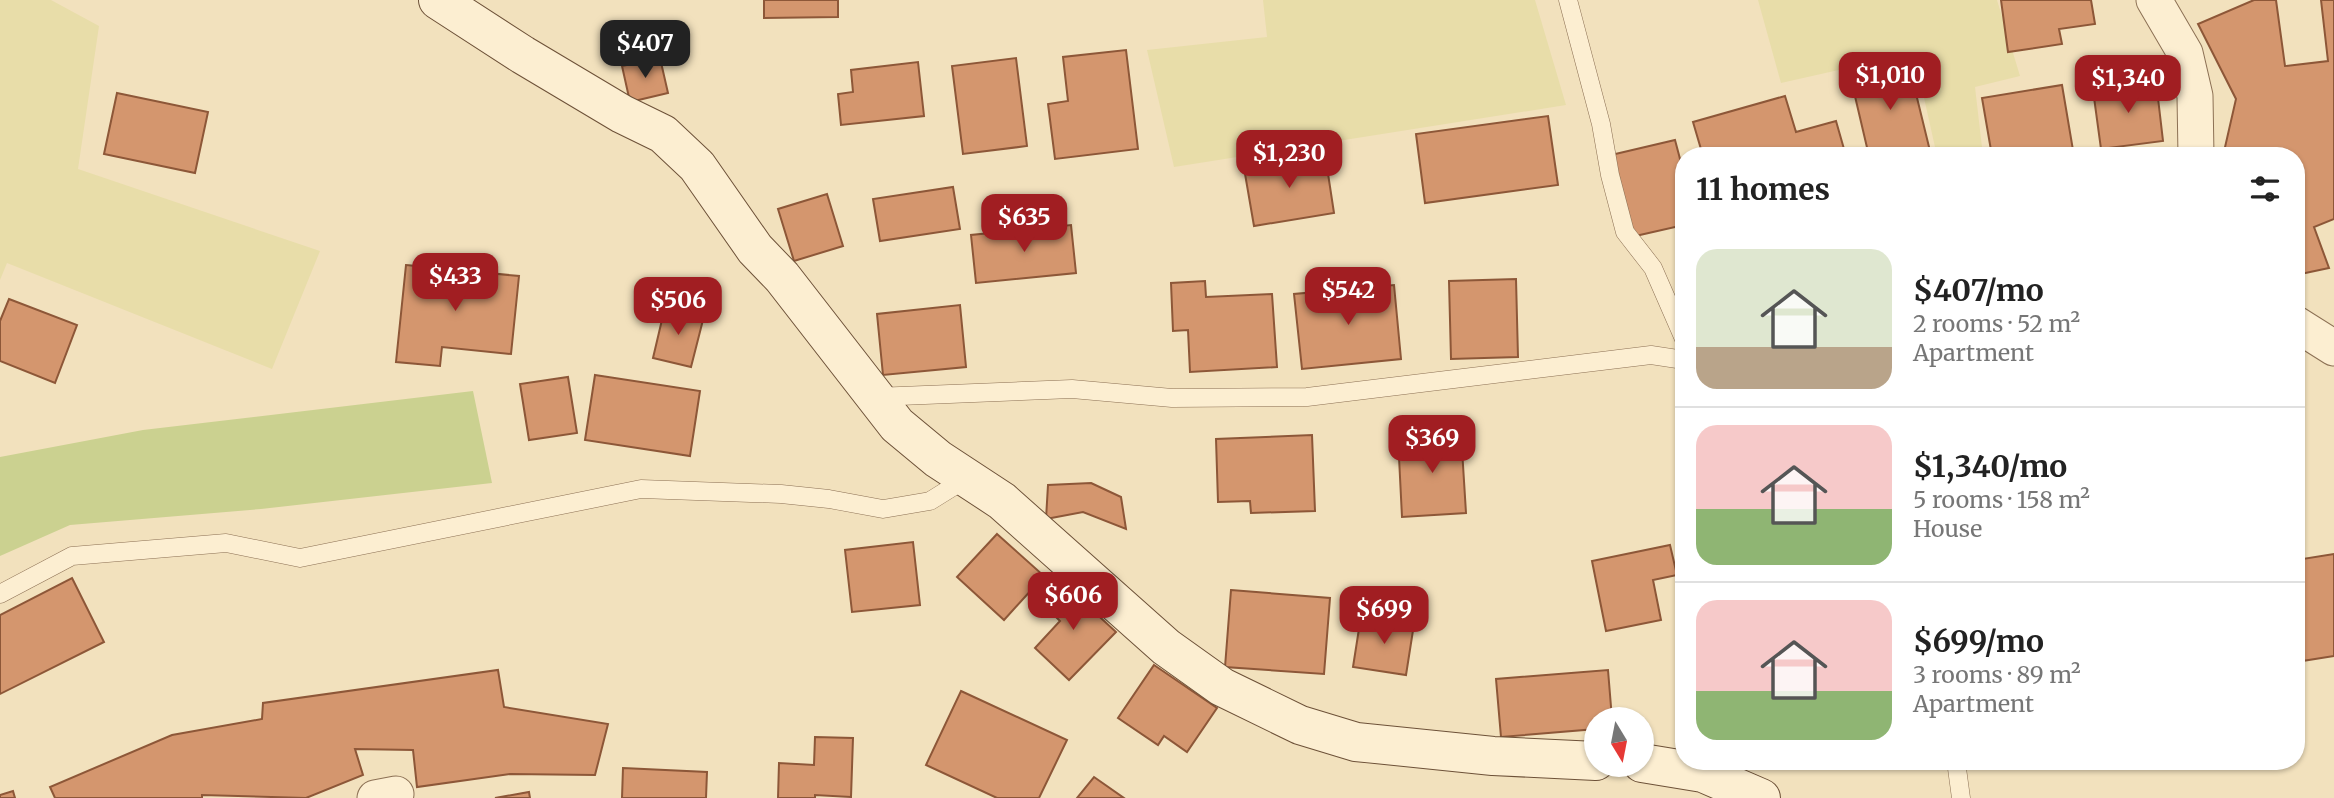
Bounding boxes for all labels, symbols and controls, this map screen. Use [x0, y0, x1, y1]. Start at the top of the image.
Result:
pin: $407 [604, 20, 686, 80]
text: $407 [616, 28, 674, 57]
pin: $1,010 [1833, 52, 1947, 112]
pin: $1,340 [2071, 55, 2185, 115]
text: $1,010 [1855, 60, 1925, 89]
text: $1,340 [2091, 63, 2165, 92]
pin: $1,230 [1232, 130, 1346, 190]
text: $1,230 [1252, 138, 1326, 167]
text: 11 homes [1696, 170, 1830, 208]
icon: filters [2246, 170, 2284, 208]
pin: $635 [983, 194, 1065, 254]
text: $635 [997, 202, 1051, 231]
pin: $433 [414, 254, 496, 313]
text: $433 [428, 261, 482, 290]
pin: $542 [1307, 268, 1389, 327]
text: $407/mo [1913, 271, 2044, 309]
text: $542 [1321, 275, 1375, 304]
icon: home [1752, 277, 1836, 361]
pin: $506 [637, 278, 719, 337]
text: $506 [650, 285, 706, 314]
text: 2 rooms · 52 m² [1913, 309, 2080, 338]
text: Apartment [1913, 338, 2034, 367]
pin: $369 [1391, 416, 1473, 475]
text: $369 [1404, 423, 1460, 452]
text: $1,340/mo [1913, 447, 2067, 485]
icon: home [1752, 453, 1836, 537]
text: 5 rooms · 158 m² [1913, 485, 2090, 514]
text: House [1913, 514, 1982, 543]
pin: $606 [1032, 572, 1114, 632]
text: $606 [1044, 580, 1102, 609]
pin: $699 [1343, 586, 1425, 646]
text: $699 [1356, 594, 1412, 623]
text: $699/mo [1913, 622, 2044, 660]
icon: home [1752, 628, 1836, 712]
text: 3 rooms · 89 m² [1913, 660, 2081, 689]
text: Apartment [1913, 689, 2034, 718]
north arrow [1584, 707, 1654, 777]
map controls [1584, 707, 1654, 777]

